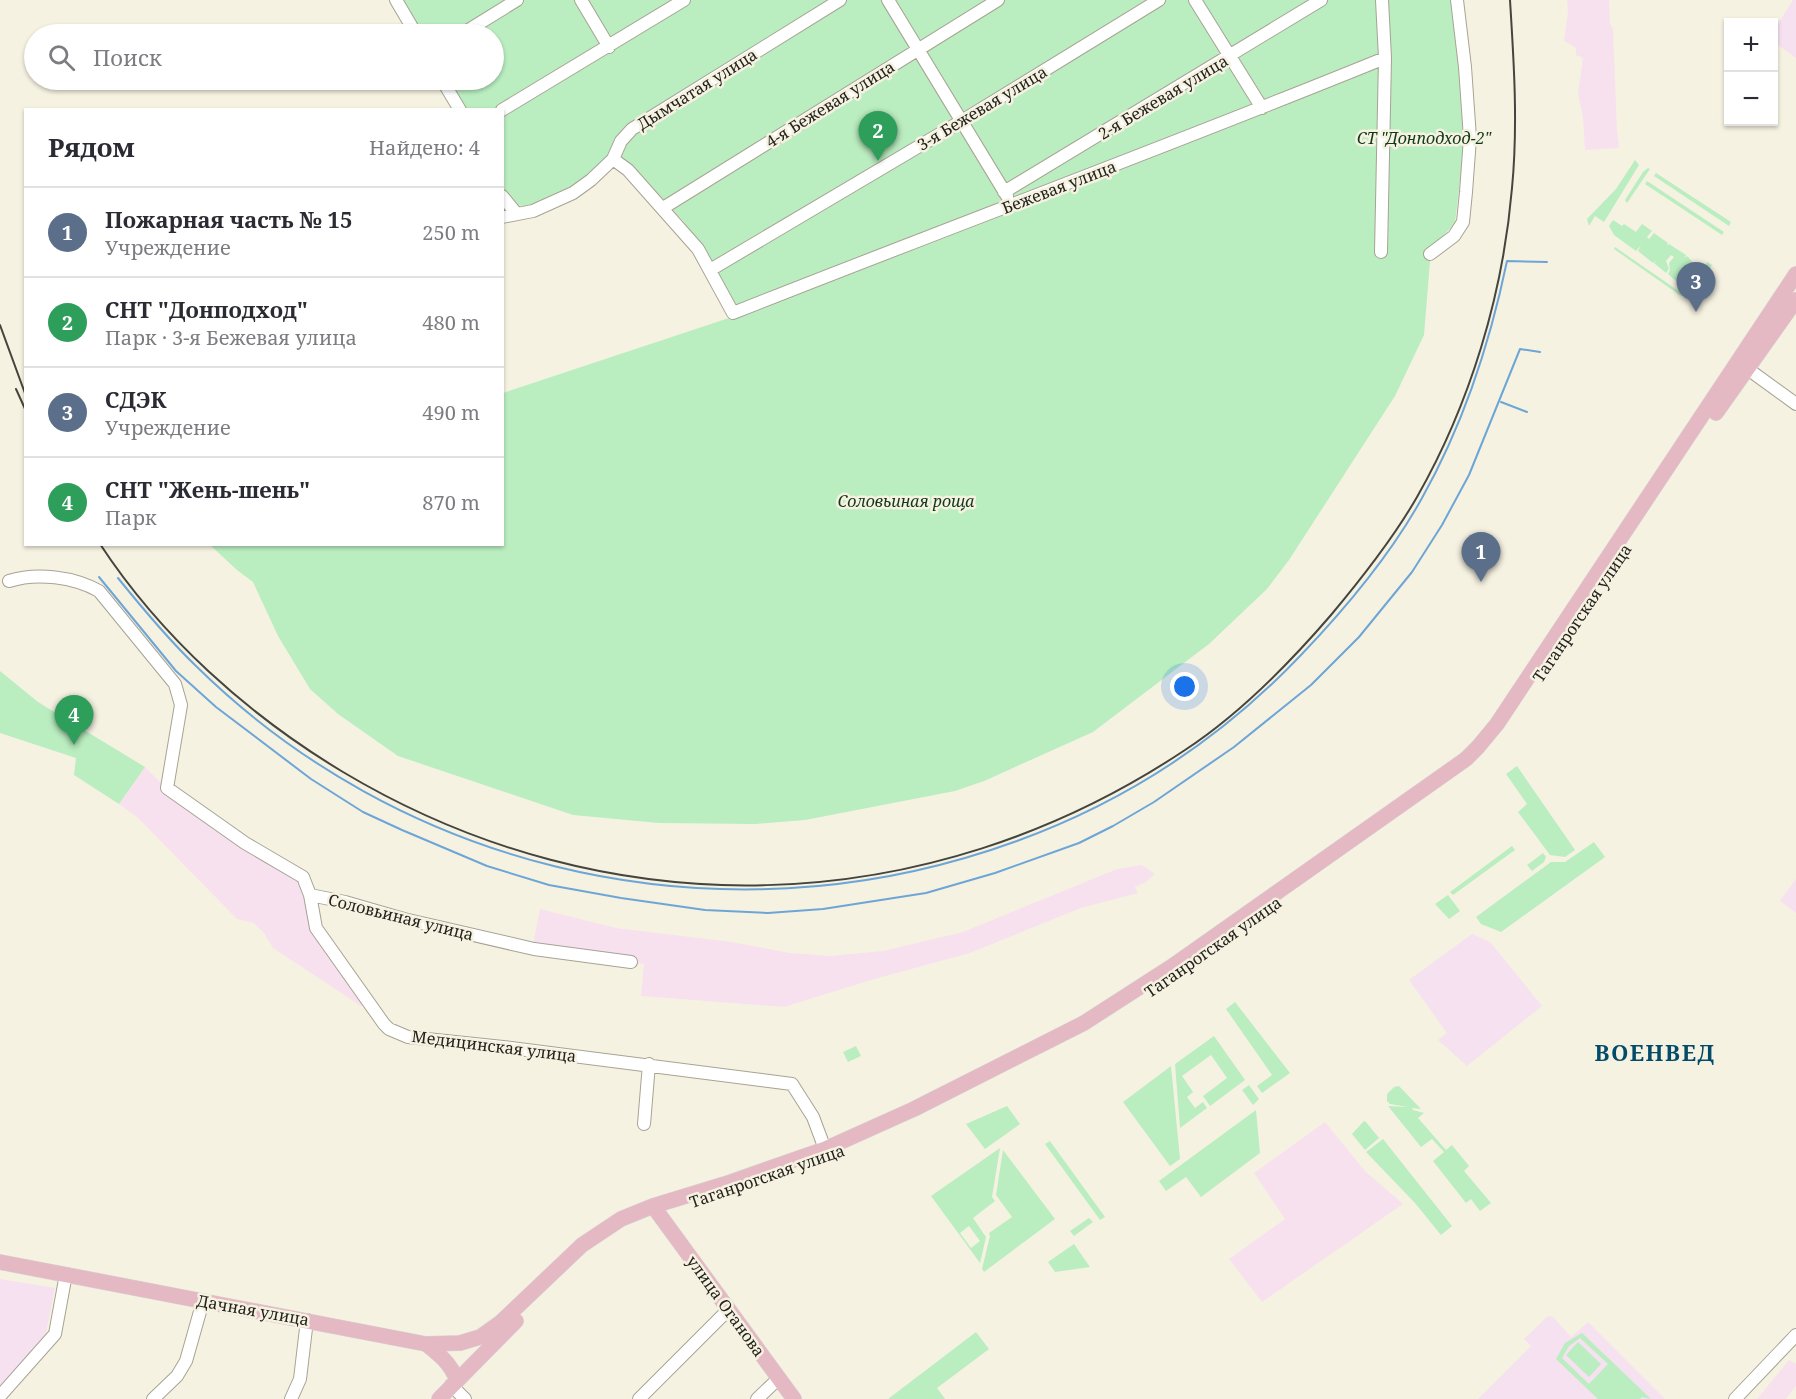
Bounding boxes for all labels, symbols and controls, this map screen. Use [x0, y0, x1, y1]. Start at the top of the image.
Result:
map controls [1724, 18, 1778, 126]
button: + [1724, 18, 1778, 72]
search box [24, 24, 504, 90]
icon: search [45, 41, 78, 74]
text: Поиск [93, 42, 162, 72]
street label: Дымчатая улица [633, 43, 761, 135]
street label: 2-я Бежевая улица [1094, 49, 1232, 145]
street label: 4-я Бежевая улица [761, 55, 899, 153]
street label: 3-я Бежевая улица [913, 60, 1051, 156]
button: − [1724, 72, 1778, 126]
pin: 2 [858, 112, 898, 161]
park label: СТ "Донподход-2" [1357, 127, 1493, 149]
text: Рядом [48, 129, 135, 165]
text: Найдено: 4 [369, 134, 480, 161]
street label: Бежевая улица [999, 155, 1119, 219]
text: Пожарная часть № 15 [105, 204, 352, 234]
text: 1 [62, 219, 73, 246]
text: 250 m [422, 219, 480, 246]
text: Учреждение [105, 234, 231, 261]
pin: 3 [1676, 262, 1716, 312]
text: СНТ "Донподход" [105, 294, 308, 324]
text: 2 [62, 309, 73, 336]
text: 480 m [422, 309, 480, 336]
text: Парк · 3-я Бежевая улица [105, 324, 357, 351]
text: СДЭК [105, 384, 167, 414]
text: 3 [62, 399, 73, 426]
text: 490 m [422, 399, 480, 426]
text: Учреждение [105, 414, 231, 441]
text: СНТ "Жень-шень" [105, 474, 310, 504]
text: 4 [62, 489, 73, 516]
text: 870 m [422, 489, 480, 516]
park label: Соловьиная роща [838, 490, 974, 512]
text: Парк [105, 504, 157, 531]
pin: 1 [1462, 532, 1500, 582]
street label: Таганрогская улица [1527, 539, 1637, 687]
your location [1170, 672, 1199, 701]
pin: 4 [54, 696, 94, 745]
street label: Соловьиная улица [326, 888, 476, 946]
street label: Таганрогская улица [1140, 891, 1286, 1003]
street label: Медицинская улица [410, 1025, 578, 1067]
district label: ВОЕНВЕД [1594, 1037, 1716, 1067]
street label: Таганрогская улица [686, 1139, 848, 1213]
street label: улица Оганова [682, 1251, 770, 1361]
street label: Дачная улица [195, 1289, 311, 1331]

